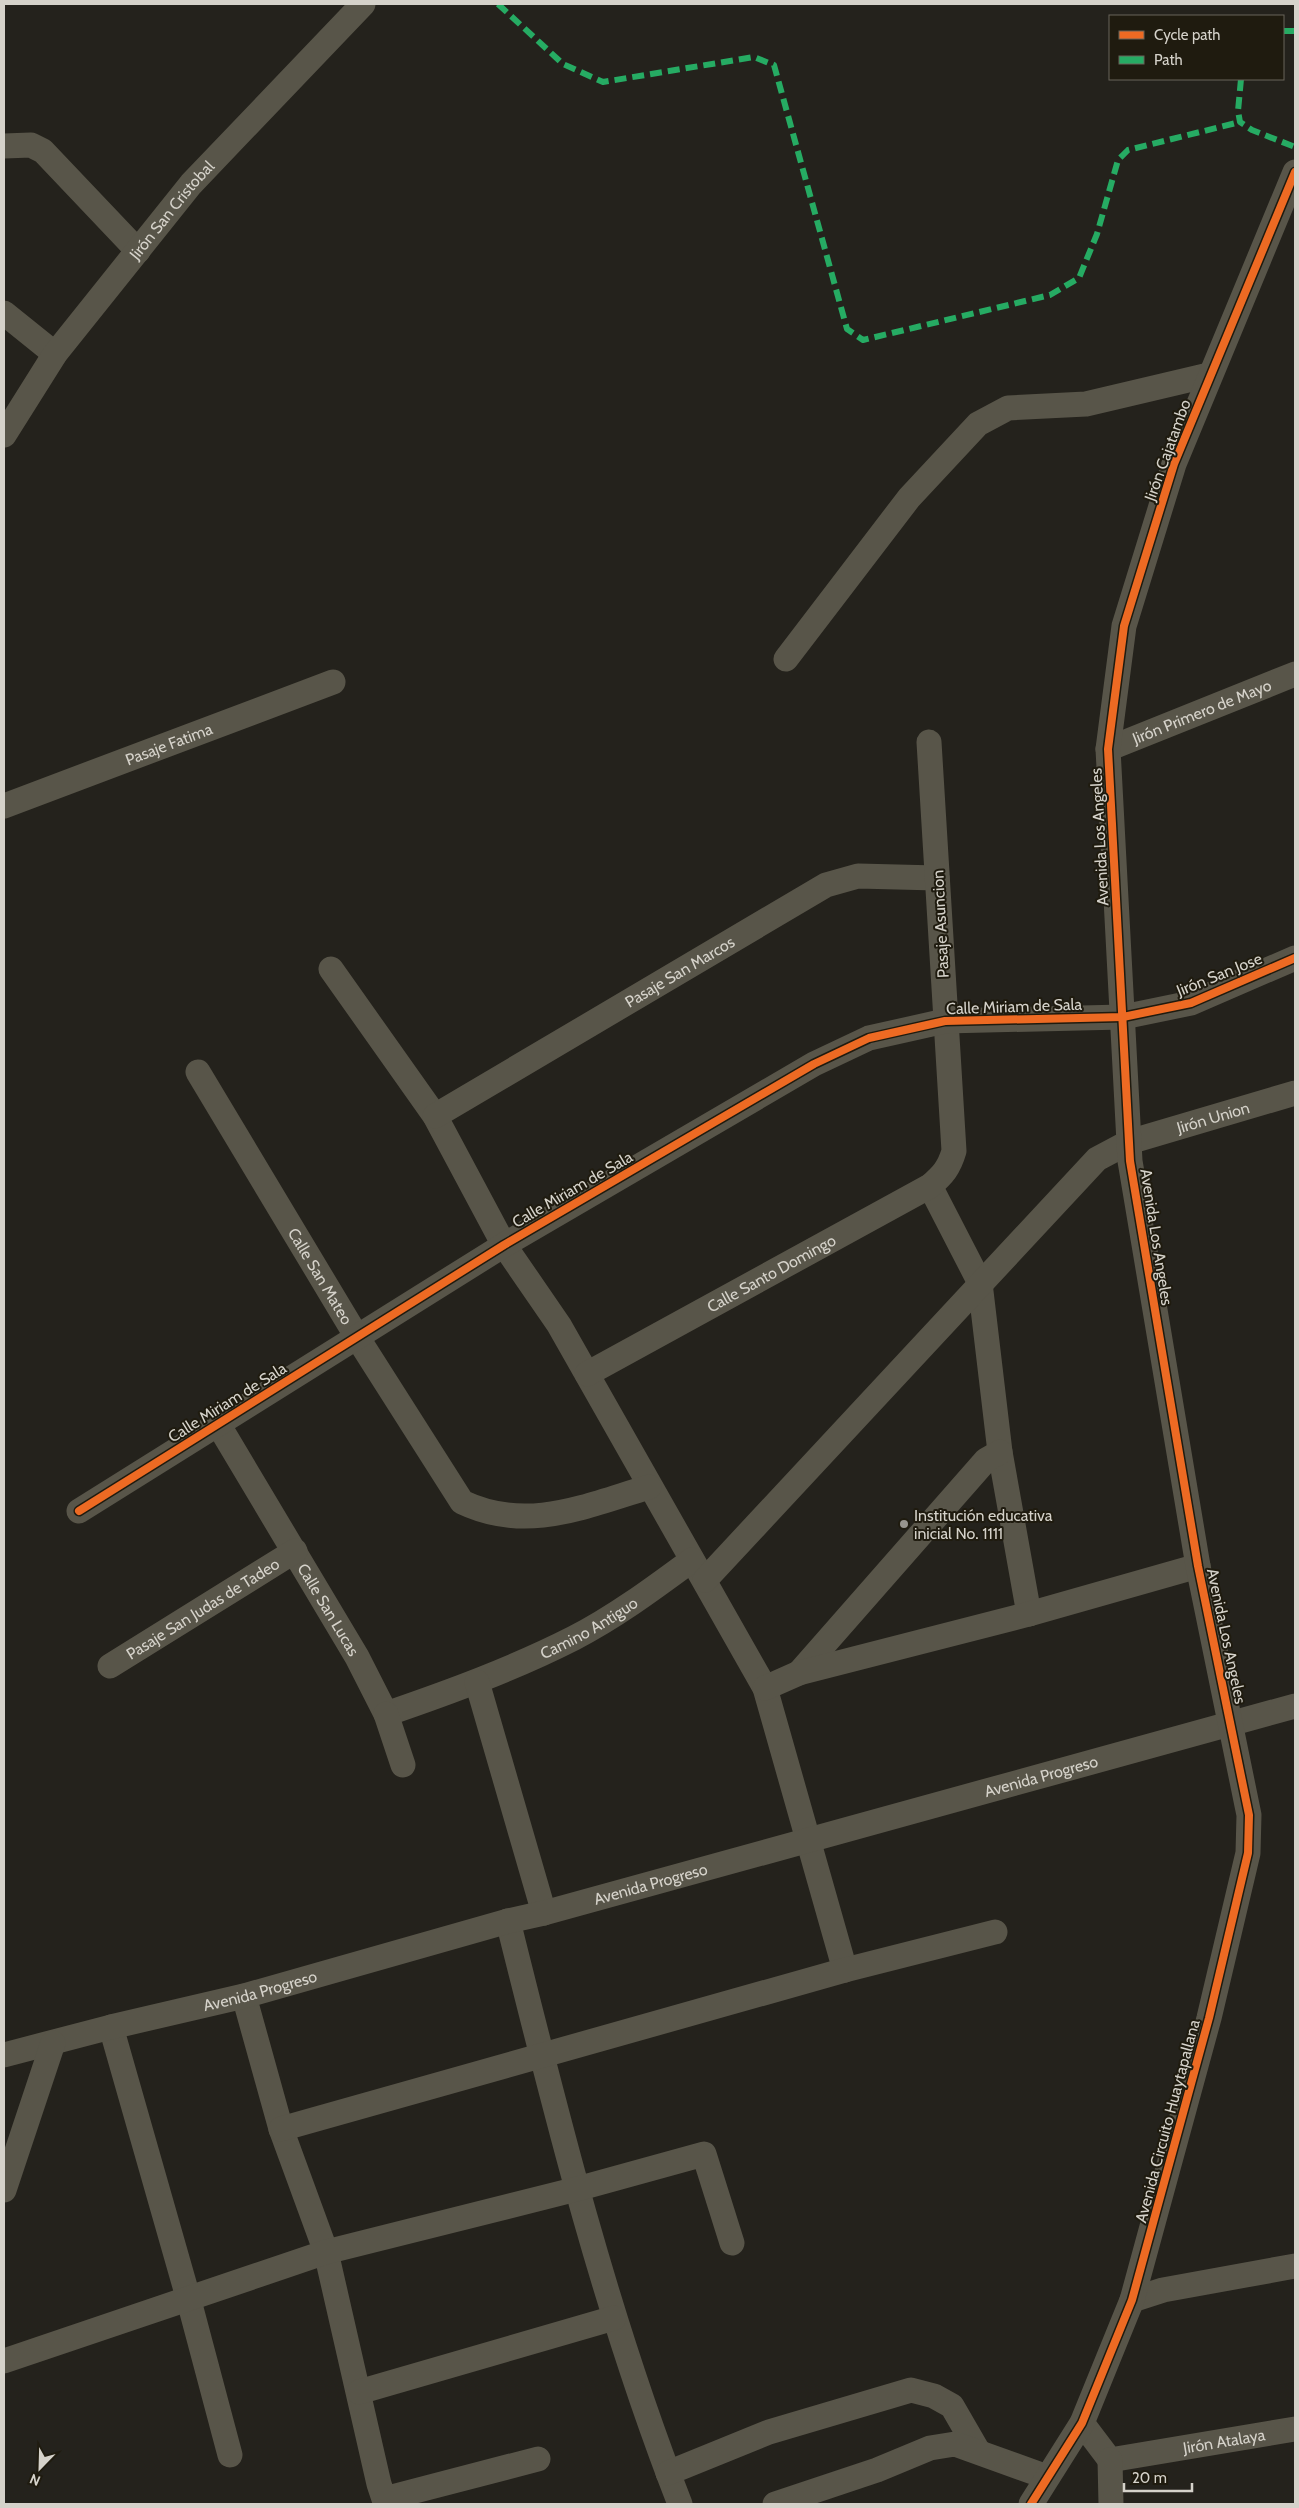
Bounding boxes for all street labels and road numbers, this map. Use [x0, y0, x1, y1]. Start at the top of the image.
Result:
street label: Jirón San Cristobal [125, 157, 218, 264]
street label: Jirón Cajatambo [1140, 397, 1195, 505]
street label: Jirón Primero de Mayo [1129, 675, 1274, 749]
street label: Pasaje Fatima [123, 719, 215, 769]
street label: Avenida Los Angeles [1086, 767, 1113, 906]
street label: Pasaje Asuncion [928, 869, 953, 979]
street label: Pasaje San Marcos [622, 932, 738, 1012]
street label: Jirón San Jose [1173, 949, 1265, 1001]
street label: Calle Miriam de Sala [946, 995, 1083, 1018]
street label: Jirón Union [1173, 1098, 1252, 1138]
street label: Calle Miriam de Sala [509, 1147, 636, 1232]
street label: Avenida Los Angeles [1136, 1167, 1177, 1307]
street label: Calle San Mateo [284, 1225, 356, 1328]
street label: Calle Santo Domingo [704, 1230, 839, 1316]
street label: Calle Miriam de Sala [165, 1358, 290, 1446]
street label: Pasaje San Judas de Tadeo [123, 1554, 283, 1664]
street label: Calle San Lucas [293, 1560, 363, 1660]
street label: Avenida Los Angeles [1203, 1567, 1250, 1706]
street label: Camino Antiguo [537, 1593, 642, 1663]
street label: Avenida Progreso [982, 1752, 1100, 1801]
street label: Avenida Progreso [592, 1859, 710, 1909]
street label: Avenida Progreso [201, 1967, 319, 2015]
street label: Avenida Circuito Huaytapallana [1131, 2017, 1204, 2225]
street label: Jirón Atalaya [1181, 2425, 1267, 2458]

